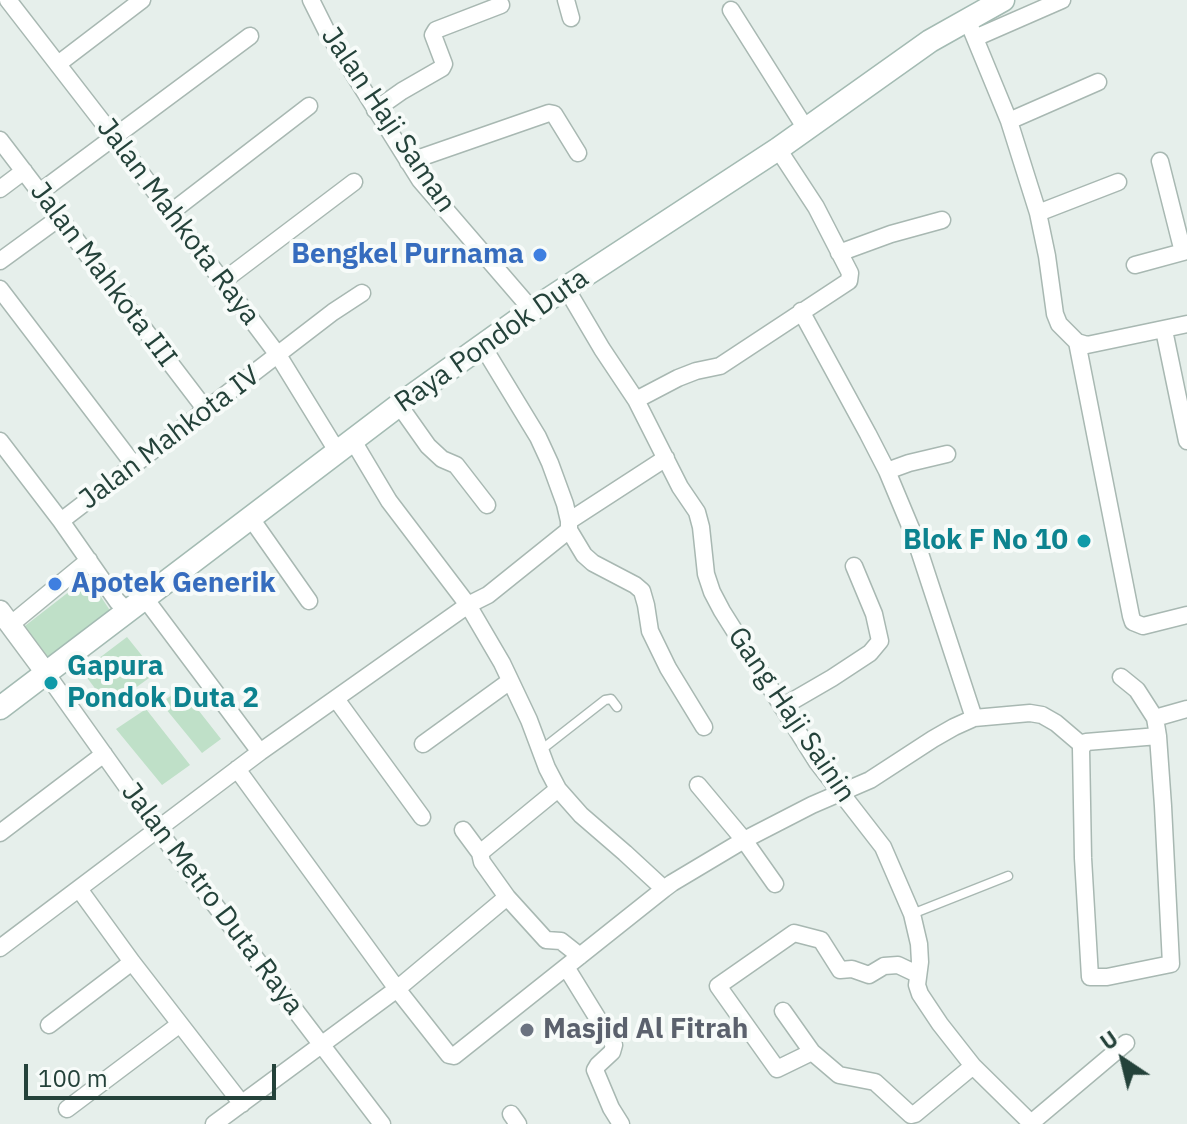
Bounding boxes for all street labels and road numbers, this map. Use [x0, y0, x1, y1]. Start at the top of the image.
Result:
street label: Jalan Haji Saman [314, 21, 462, 219]
street label: Jalan Mahkota Raya [89, 112, 267, 332]
street label: Jalan Mahkota III [23, 176, 183, 374]
street label: Raya Pondok Duta [389, 262, 595, 420]
street label: Jalan Mahkota IV [73, 359, 267, 517]
street label: Gang Haji Sainin [720, 621, 862, 809]
street label: Jalan Metro Duta Raya [114, 776, 310, 1022]

